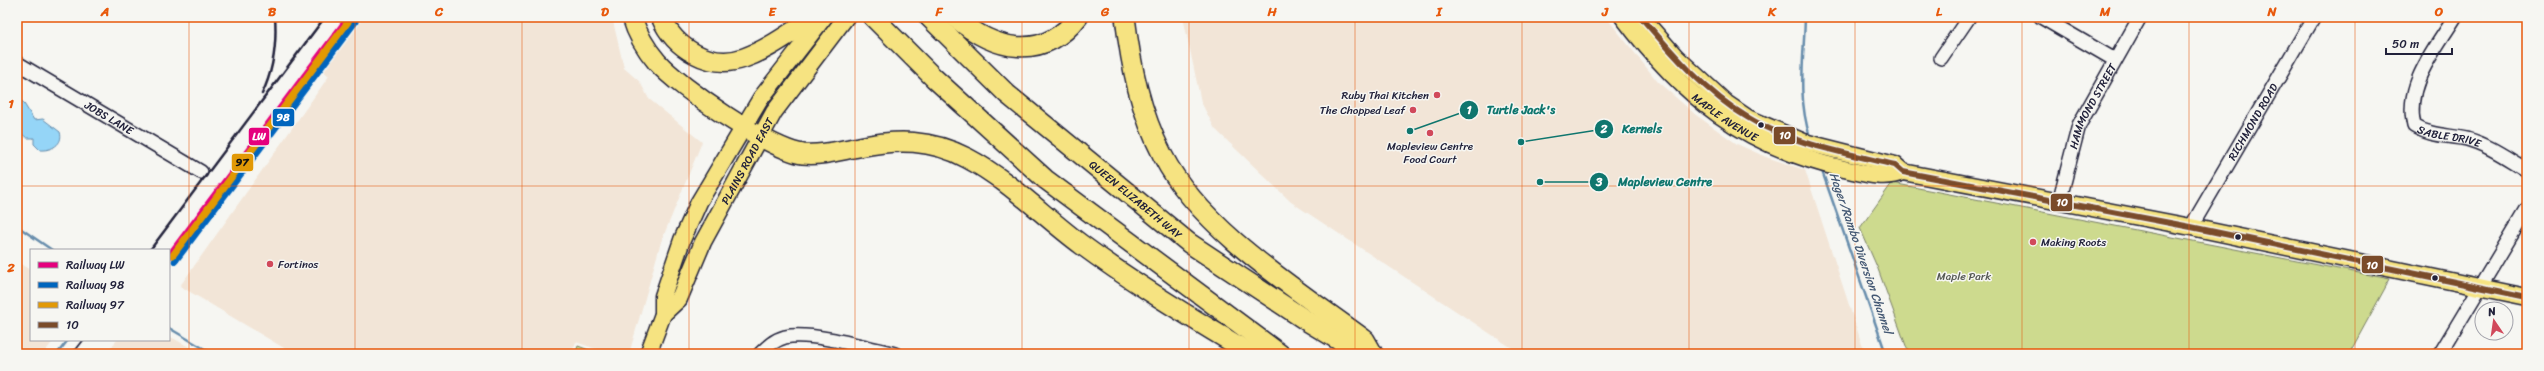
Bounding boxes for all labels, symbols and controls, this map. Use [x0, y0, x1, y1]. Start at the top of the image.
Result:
text: A [100, 0, 109, 23]
text: B [268, 0, 277, 23]
text: C [434, 0, 444, 23]
text: D [601, 0, 609, 23]
text: E [768, 0, 777, 23]
text: F [934, 0, 943, 23]
text: G [1100, 0, 1110, 23]
text: H [1266, 0, 1277, 23]
text: I [1435, 0, 1443, 23]
text: J [1601, 0, 1609, 23]
text: K [1767, 0, 1777, 23]
text: L [1936, 0, 1943, 23]
text: M [2099, 0, 2111, 23]
text: N [2266, 0, 2277, 23]
text: O [2434, 0, 2444, 23]
scale bar [2386, 30, 2452, 56]
text: 50 m [2392, 33, 2419, 55]
street label: HAMMOND STREET [2064, 60, 2122, 151]
street label: RICHMOND ROAD [2223, 79, 2283, 164]
place label: Ruby Thai Kitchen [1341, 86, 1429, 105]
street label: MAPLE AVENUE [1687, 88, 1762, 147]
marker: Ruby Thai Kitchen [1432, 90, 1442, 100]
text: 1 [8, 92, 14, 115]
street label: JOBS LANE [80, 95, 138, 140]
callout: Turtle Jack's [1459, 98, 1563, 122]
text: 1 [1466, 99, 1472, 121]
text: Turtle Jack's [1487, 99, 1556, 121]
place label: The Chopped Leaf [1320, 101, 1406, 120]
marker: The Chopped Leaf [1408, 105, 1418, 115]
line badge: 98 [272, 108, 295, 127]
text: 98 [276, 108, 290, 127]
street label: PLAINS ROAD EAST [716, 113, 780, 208]
callout: Kernels [1594, 117, 1670, 141]
text: 2 [1600, 118, 1608, 140]
text: Kernels [1621, 118, 1662, 140]
unlabelled marker [1756, 120, 1766, 130]
street label: SABLE DRIVE [2414, 120, 2485, 153]
line badge: 10 [1773, 126, 1796, 145]
text: 10 [1779, 126, 1791, 145]
line badge: LW [248, 127, 270, 146]
text: LW [252, 127, 266, 146]
marker: Mapleview Centre Food Court [1425, 128, 1435, 138]
place label: Mapleview Centre Food Court [1387, 137, 1474, 169]
line badge: 97 [231, 153, 254, 172]
text: 97 [235, 153, 250, 172]
street label: QUEEN ELIZABETH WAY [1085, 156, 1187, 244]
water label: Hager/Rambo Diversion Channel [1823, 169, 1900, 339]
callout: Mapleview Centre [1589, 170, 1720, 194]
text: 3 [1595, 171, 1603, 193]
text: Mapleview Centre [1617, 171, 1712, 193]
line badge: 10 [2050, 193, 2073, 212]
text: 10 [2056, 193, 2068, 212]
unlabelled marker [2233, 232, 2243, 242]
place label: Making Roots [2041, 233, 2107, 252]
marker: Making Roots [2028, 237, 2038, 247]
legend [30, 249, 170, 341]
text: Railway LW [66, 254, 125, 276]
place label: Fortinos [278, 255, 319, 274]
line badge: 10 [2361, 255, 2384, 274]
text: 2 [6, 256, 15, 279]
text: 10 [2366, 256, 2378, 275]
marker: Fortinos [265, 259, 275, 269]
park label: Maple Park [1937, 267, 1991, 286]
unlabelled marker [2430, 273, 2440, 283]
text: Railway 98 [66, 274, 124, 296]
text: Railway 97 [66, 294, 125, 316]
north arrow [2474, 301, 2514, 341]
text: N [2485, 302, 2498, 322]
text: 10 [66, 314, 79, 336]

